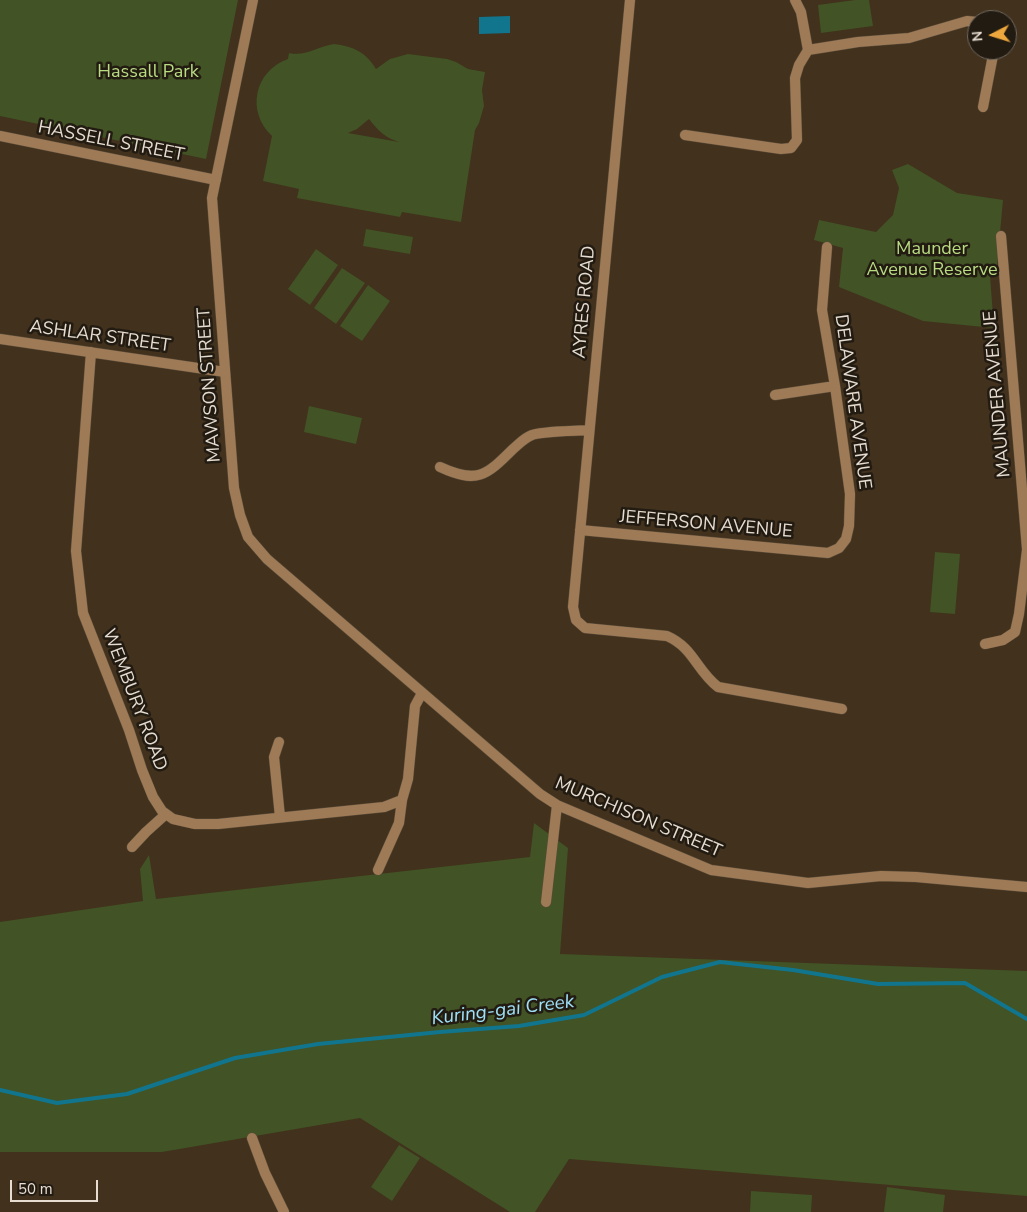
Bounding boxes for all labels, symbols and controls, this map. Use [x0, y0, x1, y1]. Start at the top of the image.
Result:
north arrow [967, 10, 1017, 60]
text: N [968, 30, 987, 42]
park label: Hassall Park [97, 62, 199, 84]
street label: HASSELL STREET [36, 117, 186, 167]
park label: Maunder Avenue Reserve [866, 239, 998, 282]
street label: AYRES ROAD [569, 245, 601, 359]
street label: MAWSON STREET [194, 307, 226, 463]
street label: MAUNDER AVENUE [980, 310, 1016, 478]
street label: DELAWARE AVENUE [829, 313, 875, 491]
street label: ASHLAR STREET [28, 316, 172, 358]
street label: JEFFERSON AVENUE [619, 507, 793, 543]
street label: WEMBURY ROAD [97, 626, 171, 774]
street label: MURCHISON STREET [551, 773, 725, 863]
water label: Kuring-gai Creek [430, 991, 576, 1031]
scale bar [12, 1170, 100, 1202]
text: 50 m [18, 1179, 53, 1199]

